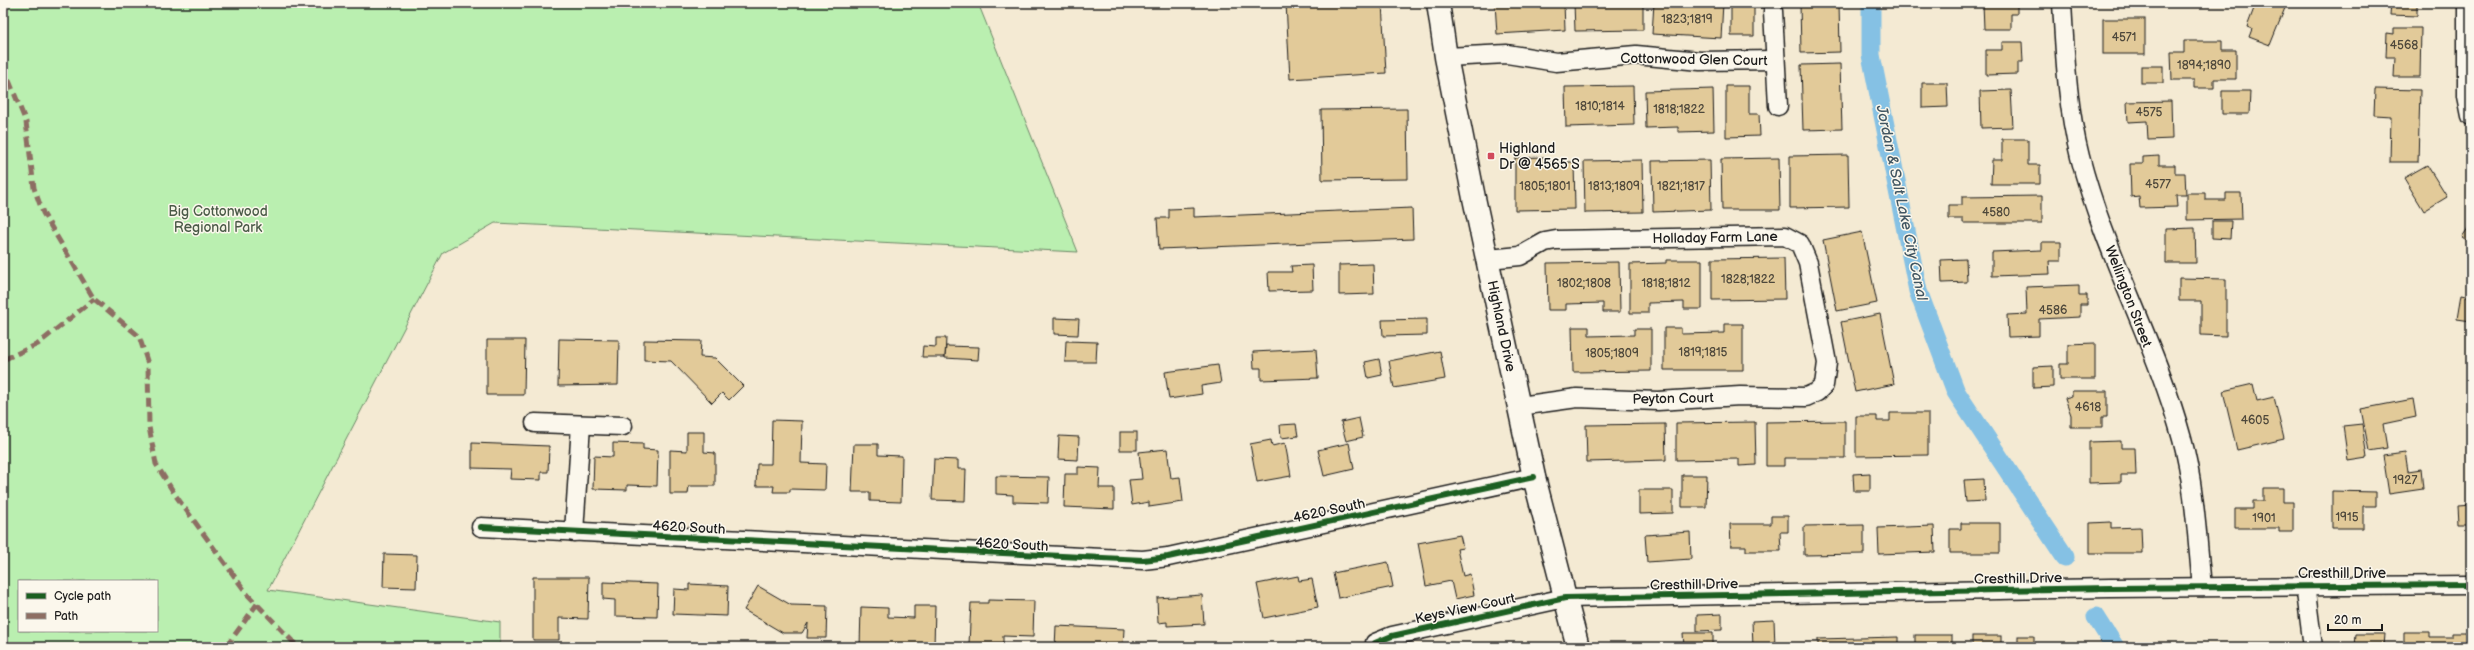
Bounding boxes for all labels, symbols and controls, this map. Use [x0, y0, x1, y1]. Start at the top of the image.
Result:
house number: 1823;1819 [1661, 12, 1713, 27]
house number: 4571 [2112, 30, 2136, 45]
house number: 4568 [2390, 38, 2418, 53]
street label: Cottonwood Glen Court [1620, 50, 1768, 69]
house number: 1894;1890 [2177, 58, 2231, 73]
house number: 1810;1814 [1575, 99, 1625, 114]
house number: 1818;1822 [1653, 102, 1705, 117]
water label: Jordan & Salt Lake City Canal [1871, 103, 1932, 303]
house number: 4575 [2136, 105, 2163, 120]
place label: Highland Dr @ 4565 S [1499, 140, 1580, 173]
marker: Highland Dr @ 4565 S [1486, 151, 1496, 161]
house number: 4577 [2145, 177, 2171, 192]
house number: 1805;1801 [1519, 179, 1571, 194]
house number: 1813;1809 [1588, 179, 1640, 194]
house number: 1821;1817 [1657, 179, 1705, 194]
park label: Big Cottonwood Regional Park [168, 203, 268, 236]
house number: 4580 [1982, 205, 2010, 220]
street label: Holladay Farm Lane [1652, 228, 1778, 247]
street label: Wellington Street [2101, 243, 2156, 350]
house number: 1828;1822 [1721, 272, 1775, 287]
house number: 1802;1808 [1557, 276, 1611, 291]
house number: 1818;1812 [1641, 276, 1691, 291]
street label: Highland Drive [1484, 279, 1519, 373]
house number: 4586 [2039, 303, 2067, 318]
house number: 1819;1815 [1679, 345, 1728, 360]
house number: 1805;1809 [1585, 346, 1639, 361]
street label: Peyton Court [1632, 389, 1715, 408]
house number: 4618 [2075, 400, 2101, 415]
house number: 4605 [2241, 413, 2269, 428]
house number: 1927 [2393, 473, 2417, 488]
street label: 4620 South [1292, 495, 1367, 526]
house number: 1915 [2335, 510, 2359, 525]
house number: 1901 [2252, 511, 2276, 526]
street label: 4620 South [652, 517, 726, 538]
street label: 4620 South [975, 534, 1049, 555]
street label: Cresthill Drive [2298, 565, 2386, 582]
street label: Cresthill Drive [1974, 569, 2062, 588]
street label: Cresthill Drive [1650, 575, 1738, 594]
legend [18, 580, 158, 632]
text: Cycle path [54, 589, 111, 604]
street label: Keys View Court [1413, 589, 1517, 627]
scale bar [2328, 606, 2382, 632]
text: Path [54, 609, 79, 624]
text: 20 m [2334, 613, 2361, 628]

